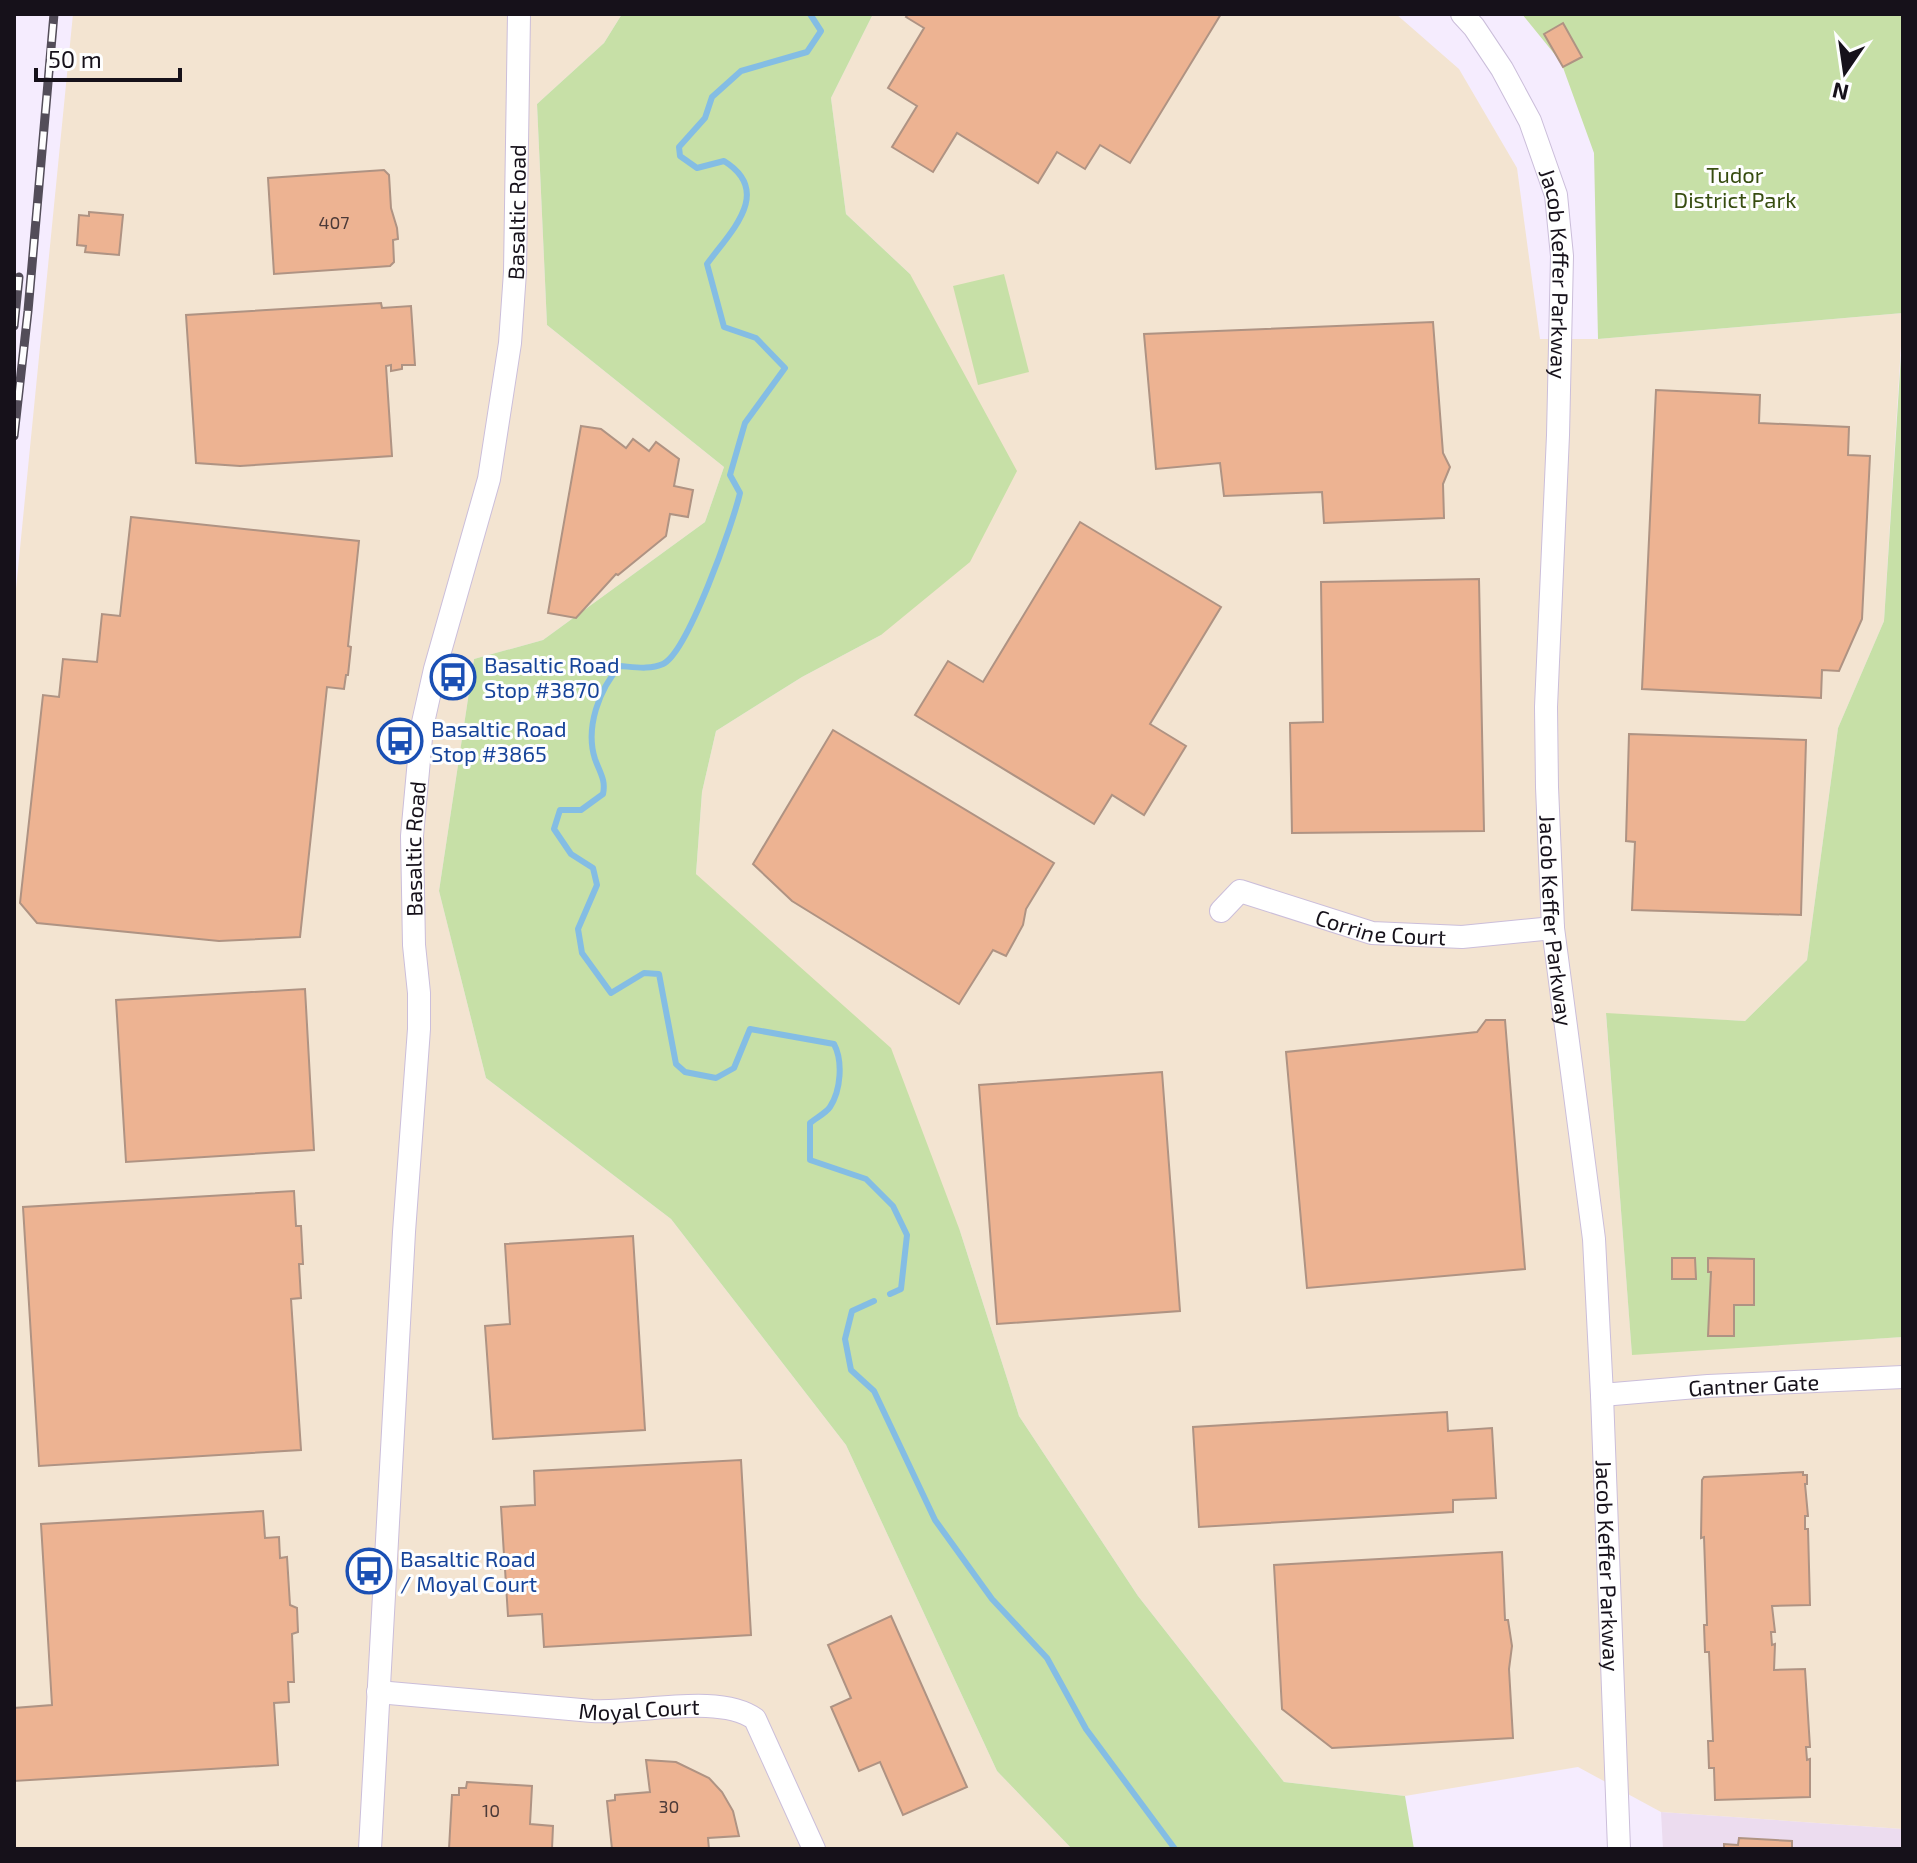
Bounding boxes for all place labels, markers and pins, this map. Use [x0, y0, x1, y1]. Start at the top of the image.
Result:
place label: Basaltic Road Stop #3870 [484, 651, 620, 702]
bus stop icon: Basaltic Road Stop #3870 [429, 653, 477, 701]
place label: Basaltic Road Stop #3865 [431, 715, 567, 766]
bus stop icon: Basaltic Road Stop #3865 [376, 717, 424, 765]
place label: Basaltic Road / Moyal Court [400, 1545, 537, 1596]
bus stop icon: Basaltic Road / Moyal Court [345, 1547, 393, 1595]

